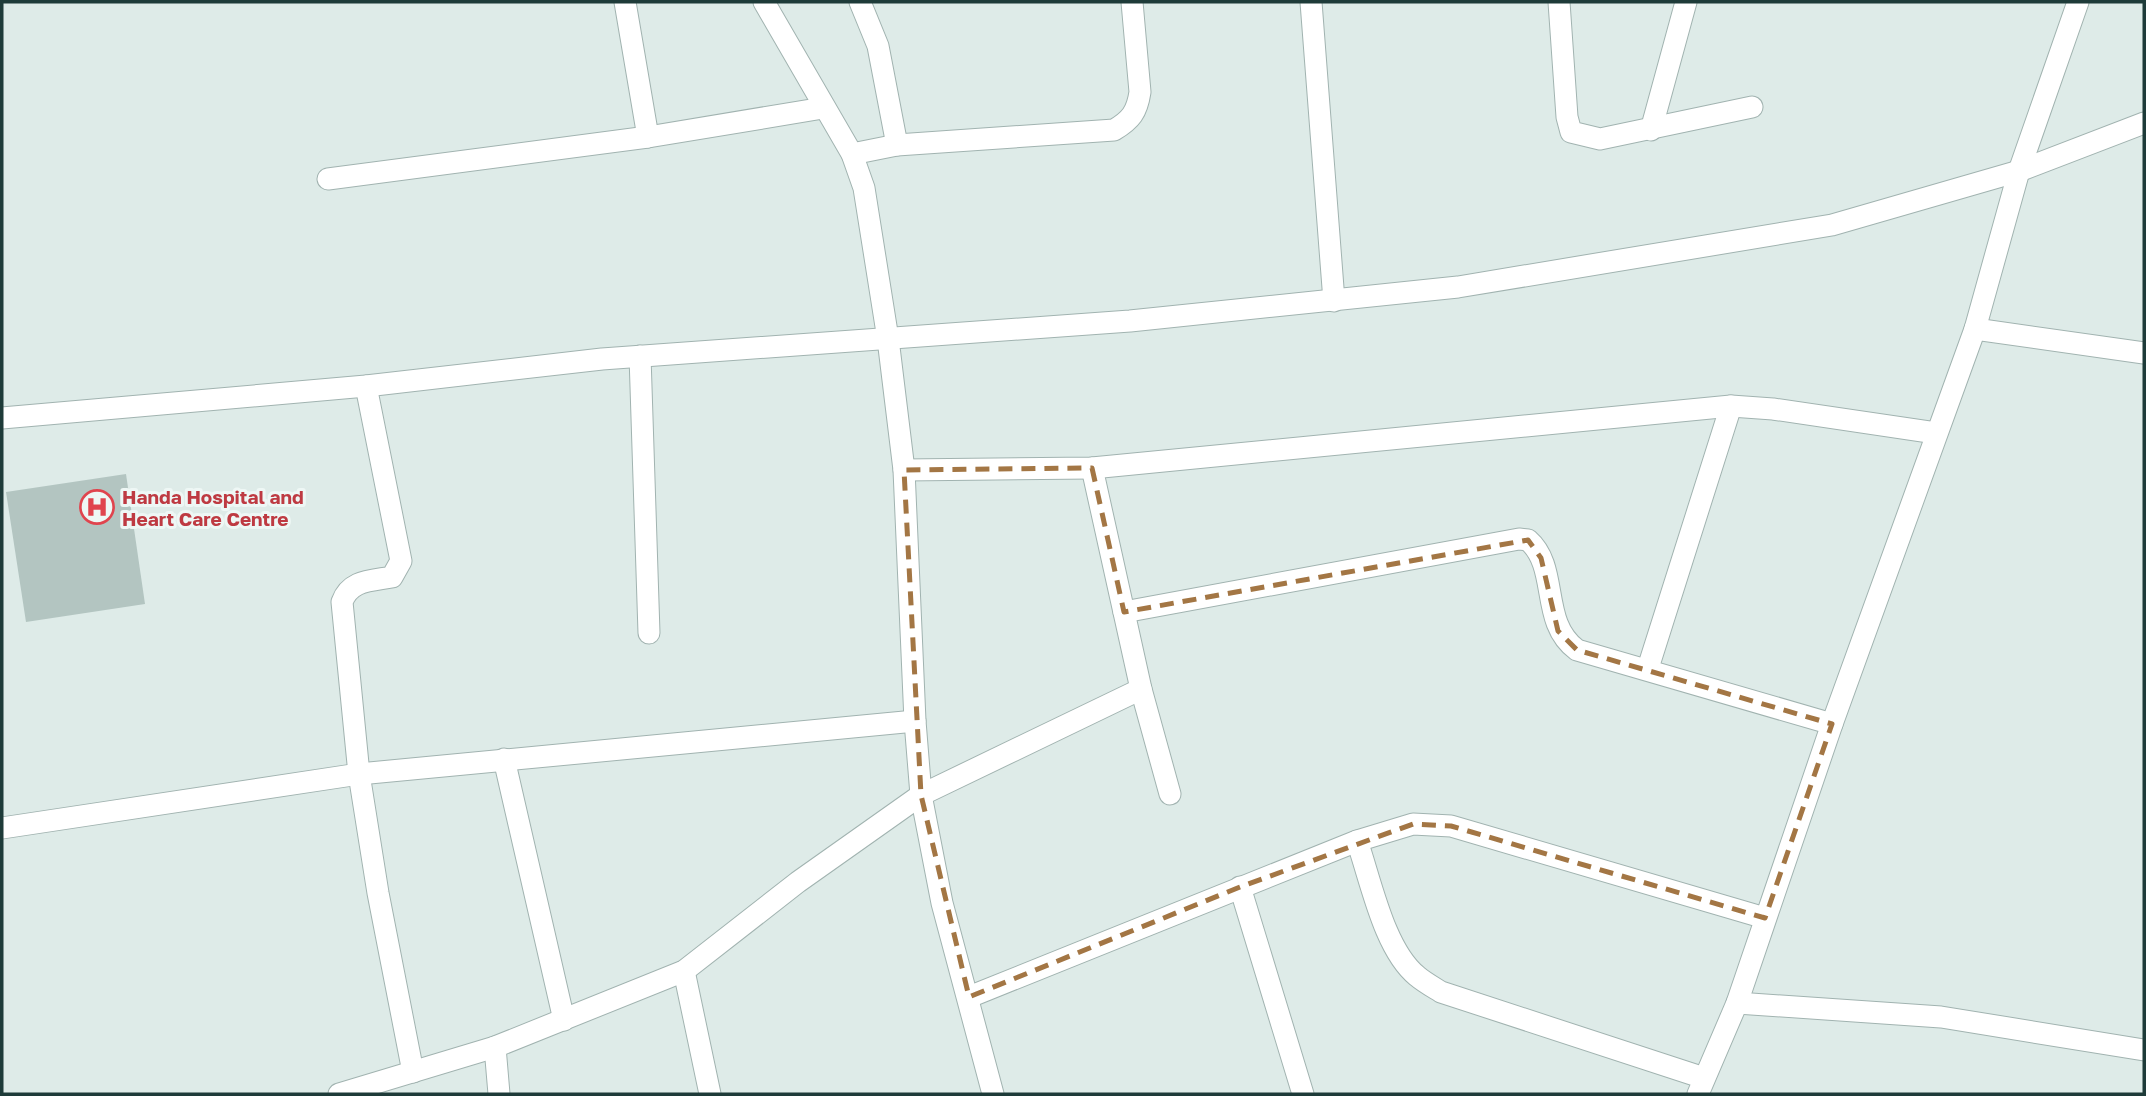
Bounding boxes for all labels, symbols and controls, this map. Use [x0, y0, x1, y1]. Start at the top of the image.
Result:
place label: Handa Hospital and Heart Care Centre [122, 485, 304, 530]
hospital icon: Handa Hospital and Heart Care Centre [78, 488, 116, 526]

